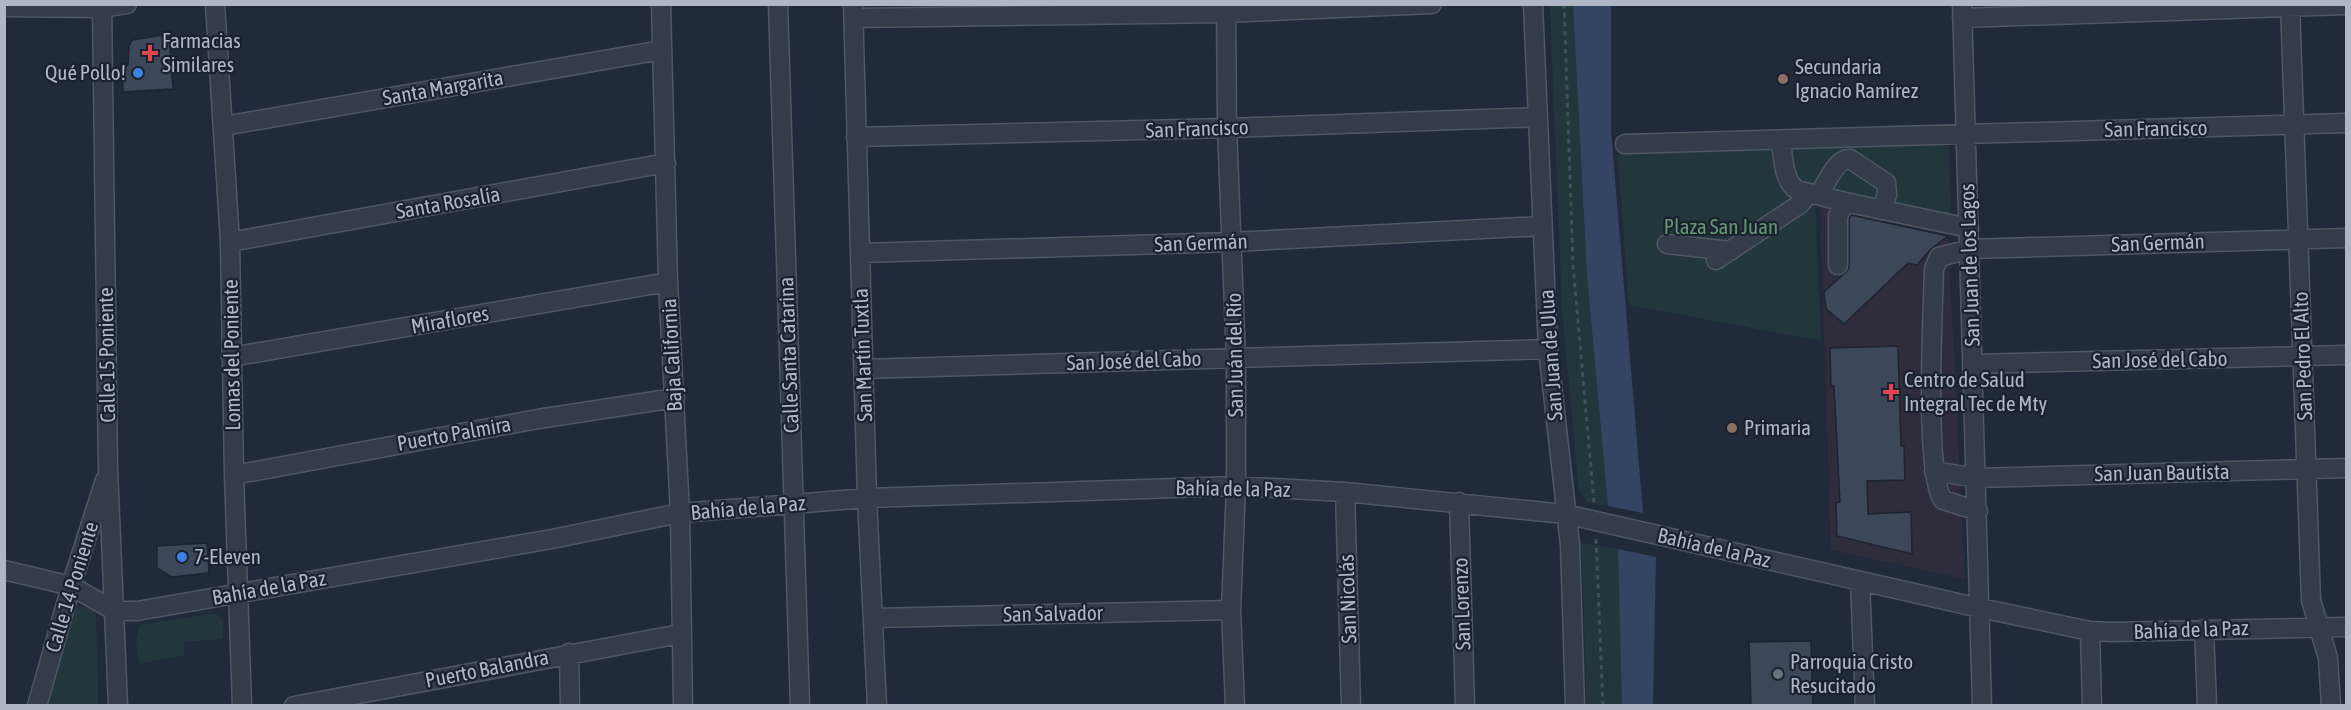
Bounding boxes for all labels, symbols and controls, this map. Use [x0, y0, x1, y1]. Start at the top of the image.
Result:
place label: Farmacias Similares [162, 28, 241, 76]
marker: Farmacias Similares [143, 46, 157, 60]
place label: Secundaria Ignacio Ramírez [1795, 54, 1919, 102]
place label: Qué Pollo! [45, 60, 126, 84]
street label: Santa Margarita [381, 65, 505, 109]
marker: Qué Pollo! [131, 66, 145, 80]
marker: Secundaria Ignacio Ramírez [1776, 72, 1790, 86]
street label: San Francisco [1145, 114, 1249, 142]
street label: San Francisco [2104, 115, 2208, 141]
street label: Santa Rosalía [394, 181, 502, 223]
street label: San Juan de los Lagos [1954, 183, 1984, 347]
park label: Plaza San Juan [1664, 214, 1778, 238]
street label: San Germán [1154, 228, 1248, 256]
street label: San Germán [2111, 228, 2205, 256]
street label: Calle Santa Catarina [773, 277, 803, 433]
street label: Lomas del Poniente [218, 279, 244, 431]
street label: Calle 15 Poniente [93, 287, 119, 423]
street label: San Martín Tuxtla [848, 288, 876, 422]
street label: San Juan de Ulua [1533, 289, 1567, 422]
street label: San Pedro El Alto [2288, 291, 2316, 421]
street label: San Juán del Río [1221, 293, 1247, 417]
street label: Baja California [656, 298, 686, 412]
street label: Miraflores [409, 300, 491, 338]
street label: San José del Cabo [1066, 346, 1202, 374]
street label: San José del Cabo [2092, 346, 2228, 372]
place label: Centro de Salud Integral Tec de Mty [1904, 367, 2047, 415]
marker: Centro de Salud Integral Tec de Mty [1882, 383, 1900, 401]
street label: Puerto Palmira [395, 411, 513, 455]
place label: Primaria [1744, 415, 1811, 439]
marker: Primaria [1725, 421, 1739, 435]
street label: San Juan Bautista [2094, 459, 2230, 485]
street label: Bahía de la Paz [1175, 475, 1291, 501]
street label: Bahía de la Paz [690, 490, 807, 524]
street label: Calle 14 Poniente [40, 519, 102, 655]
street label: Bahía de la Paz [1655, 522, 1773, 572]
place label: 7-Eleven [194, 544, 261, 568]
marker: 7-Eleven [175, 550, 189, 564]
street label: San Nicolás [1333, 554, 1361, 644]
street label: San Lorenzo [1447, 557, 1475, 651]
street label: Bahía de la Paz [210, 565, 328, 609]
street label: San Salvador [1003, 600, 1104, 626]
street label: Bahía de la Paz [2133, 615, 2249, 643]
street label: Puerto Balandra [423, 644, 551, 692]
place label: Parroquia Cristo Resucitado [1790, 649, 1913, 697]
marker: Parroquia Cristo Resucitado [1771, 667, 1785, 681]

